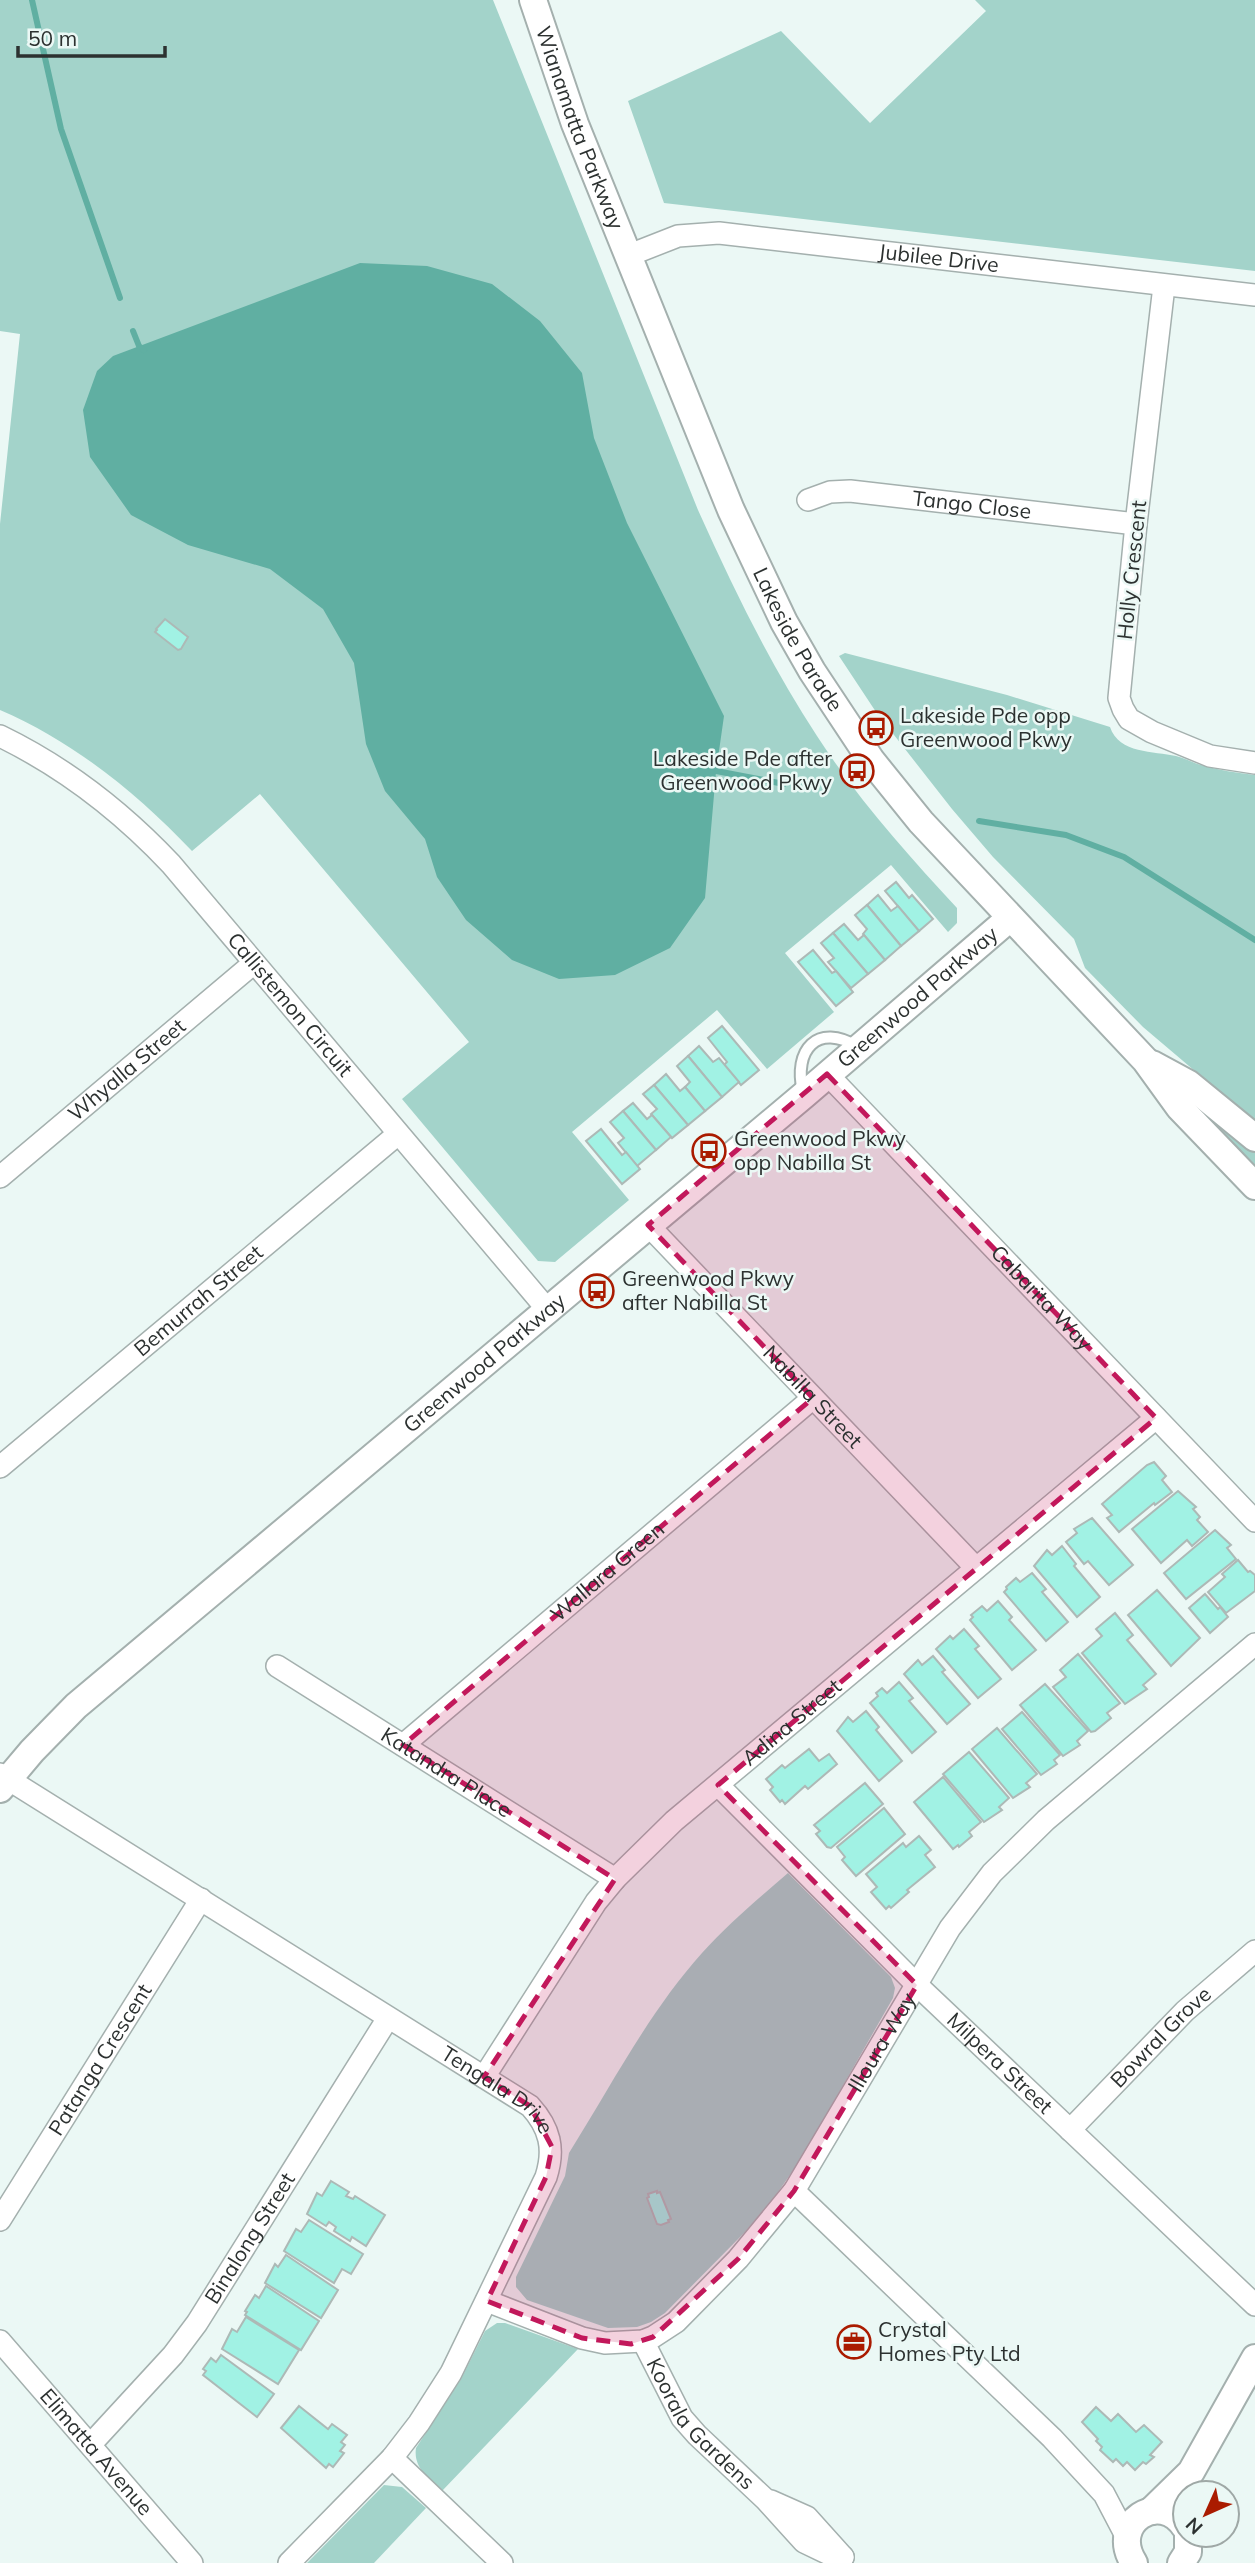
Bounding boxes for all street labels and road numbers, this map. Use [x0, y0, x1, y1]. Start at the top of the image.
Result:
street label: Wianamatta Parkway [531, 22, 630, 233]
street label: Jubilee Drive [877, 238, 1000, 277]
street label: Tango Close [911, 484, 1033, 524]
street label: Holly Crescent [1111, 499, 1151, 641]
street label: Lakeside Parade [748, 563, 849, 716]
street label: Greenwood Parkway [831, 920, 1003, 1073]
street label: Callistemon Circuit [222, 927, 359, 1081]
street label: Whyalla Street [62, 1013, 190, 1126]
street label: Bemurrah Street [128, 1239, 268, 1361]
street label: Cabarita Way [986, 1239, 1098, 1355]
street label: Greenwood Parkway [398, 1287, 570, 1438]
street label: Nabilla Street [758, 1340, 868, 1453]
street label: Wallara Green [545, 1516, 669, 1627]
street label: Adina Street [736, 1673, 846, 1771]
street label: Katandra Place [377, 1721, 517, 1823]
street label: Patanga Crescent [42, 1979, 157, 2140]
street label: Bowral Grove [1104, 1980, 1216, 2092]
street label: Illoura Way [842, 1988, 921, 2096]
street label: Milpera Street [942, 2006, 1059, 2119]
street label: Tengala Drive [437, 2040, 560, 2138]
street label: Binalong Street [198, 2167, 300, 2308]
street label: Koorala Gardens [642, 2353, 761, 2495]
street label: Elimatta Avenue [35, 2383, 159, 2520]

